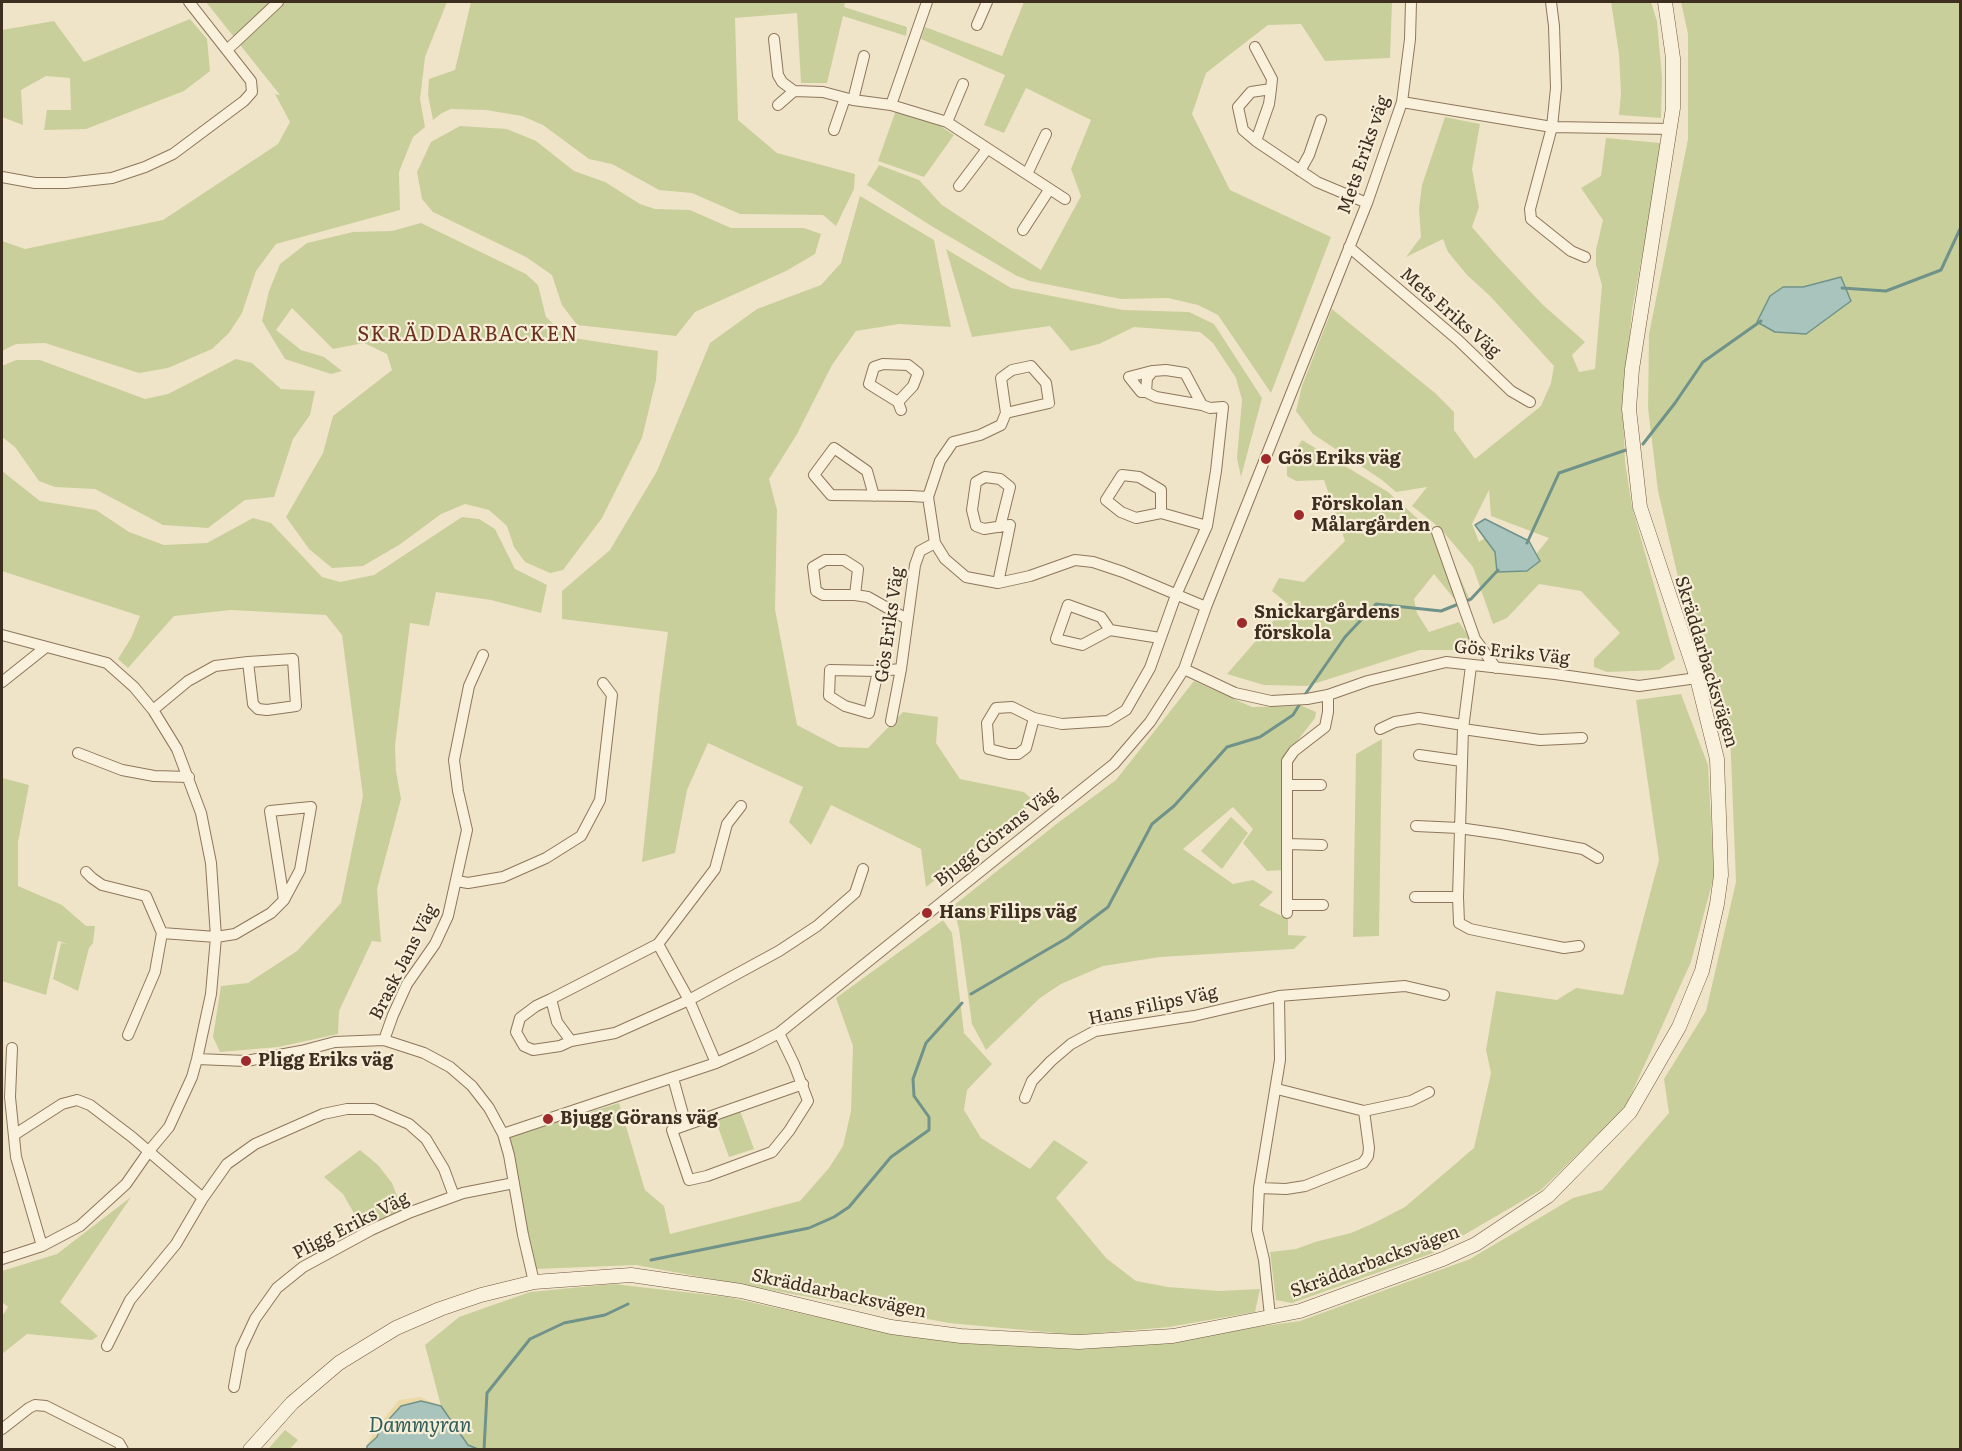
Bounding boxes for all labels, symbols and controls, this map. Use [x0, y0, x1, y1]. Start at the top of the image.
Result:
street label: Mets Eriks väg [1334, 93, 1394, 217]
street label: Mets Eriks Väg [1395, 263, 1505, 363]
district label: SKRÄDDARBACKEN [357, 323, 579, 347]
place label: Gös Eriks väg [1278, 448, 1401, 470]
marker: Gös Eriks väg [1259, 452, 1273, 466]
place label: Förskolan Målargården [1311, 494, 1430, 536]
marker: Förskolan Målargården [1292, 508, 1306, 522]
street label: Gös Eriks Väg [871, 566, 909, 684]
street label: Skräddarbacksvägen [1670, 574, 1742, 750]
place label: Snickargårdens förskola [1254, 602, 1400, 644]
marker: Snickargårdens förskola [1235, 616, 1249, 630]
street label: Gös Eriks Väg [1453, 636, 1571, 670]
street label: Bjugg Görans Väg [930, 782, 1062, 892]
street label: Brask Jans Väg [366, 900, 442, 1024]
place label: Hans Filips väg [939, 902, 1077, 924]
marker: Hans Filips väg [920, 906, 934, 920]
street label: Hans Filips Väg [1086, 982, 1220, 1030]
place label: Pligg Eriks väg [258, 1050, 393, 1072]
marker: Pligg Eriks väg [239, 1054, 253, 1068]
place label: Bjugg Görans väg [560, 1108, 718, 1130]
marker: Bjugg Görans väg [541, 1112, 555, 1126]
street label: Pligg Eriks Väg [289, 1187, 413, 1265]
street label: Skräddarbacksvägen [1287, 1221, 1463, 1303]
street label: Skräddarbacksvägen [749, 1265, 929, 1323]
water label: Dammyran [368, 1414, 472, 1438]

